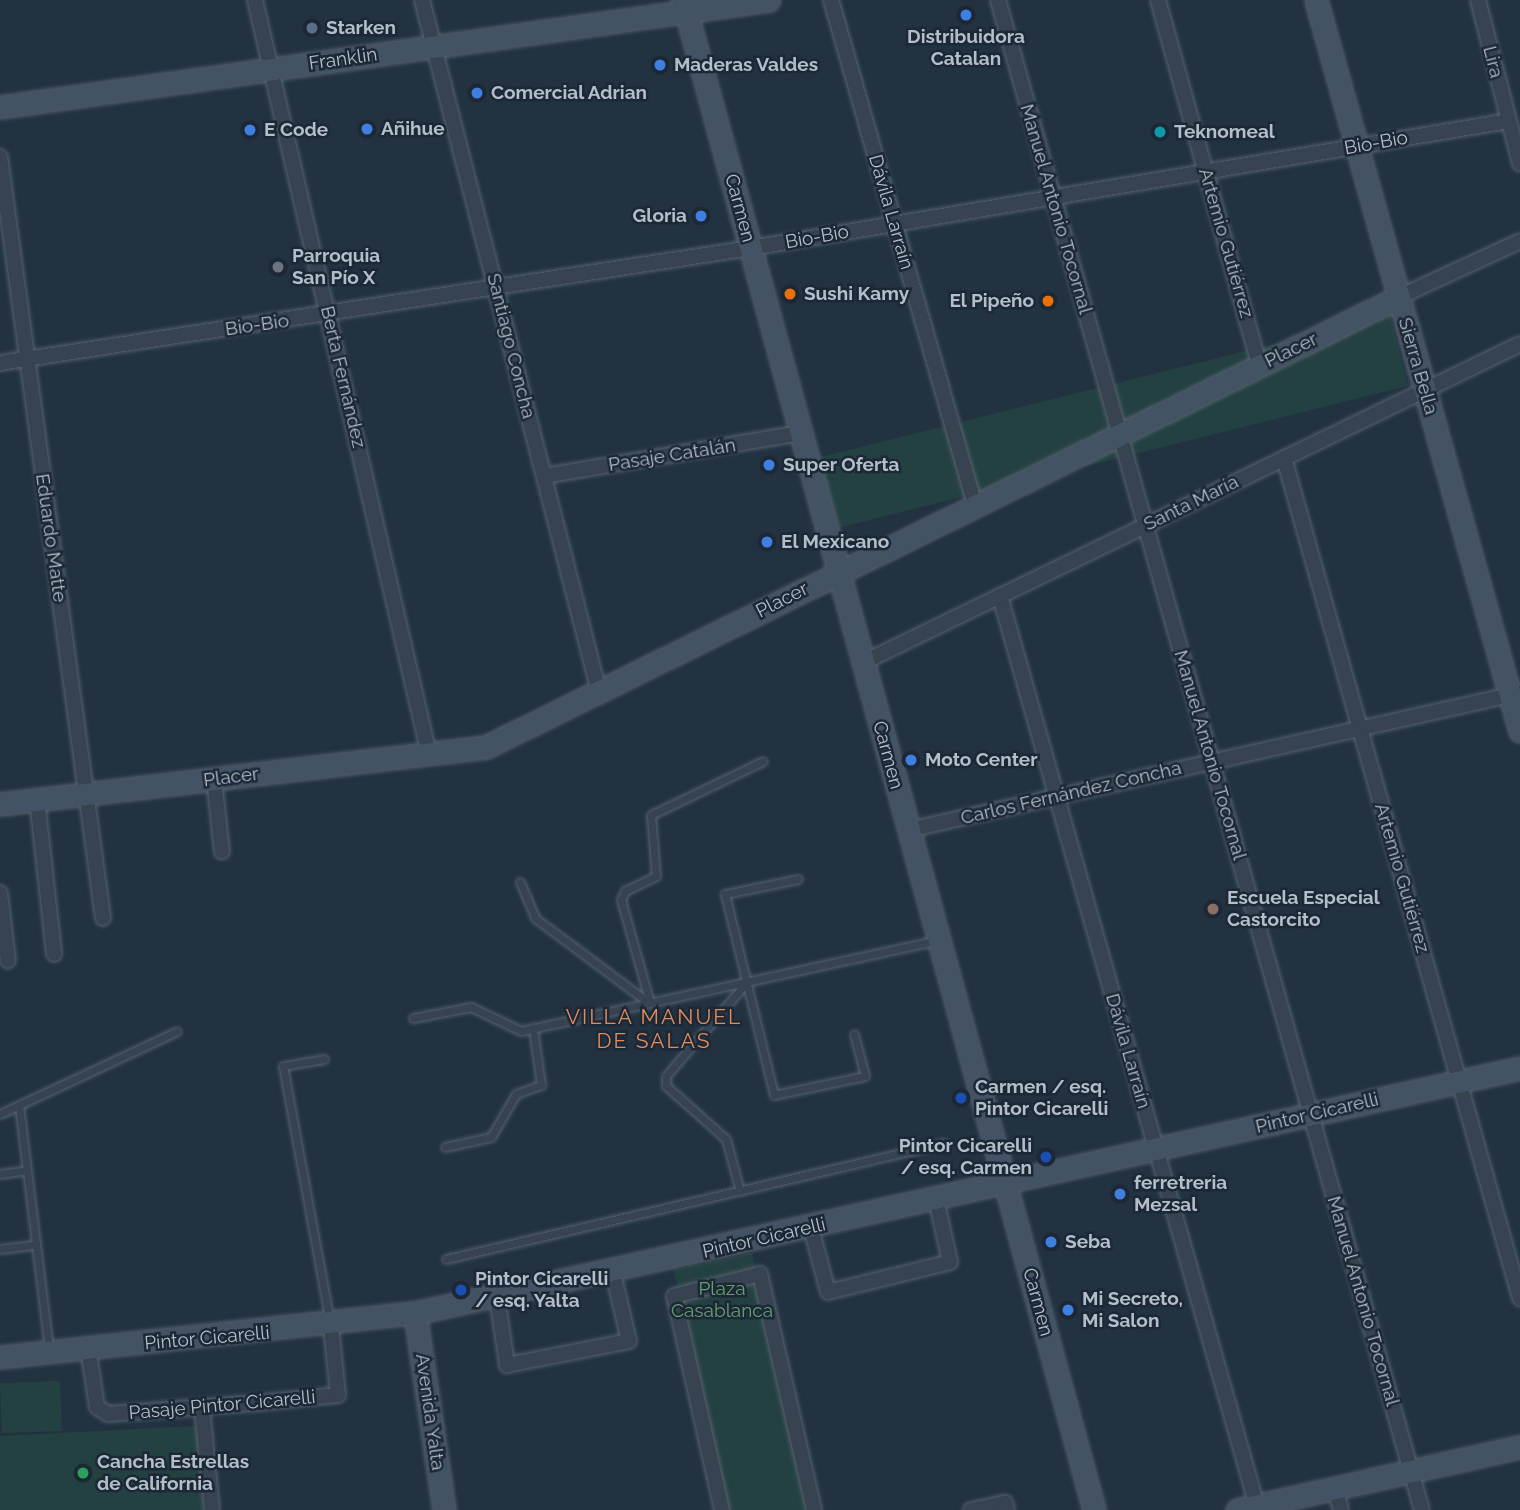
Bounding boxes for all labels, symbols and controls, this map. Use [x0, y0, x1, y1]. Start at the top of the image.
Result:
marker: Distribuidora Catalan [958, 7, 974, 23]
place label: Starken [326, 17, 396, 39]
marker: Starken [304, 20, 320, 36]
place label: Distribuidora Catalan [907, 26, 1025, 70]
street label: Franklin [307, 43, 379, 75]
street label: Lira [1478, 44, 1508, 80]
place label: Maderas Valdes [674, 54, 819, 76]
marker: Maderas Valdes [652, 57, 668, 73]
place label: Comercial Adrian [491, 82, 648, 104]
marker: Comercial Adrian [469, 85, 485, 101]
street label: Manuel Antonio Tocornal [1015, 101, 1097, 317]
place label: Añihue [381, 118, 445, 140]
place label: E Code [264, 119, 328, 141]
marker: Añihue [359, 121, 375, 137]
place label: Teknomeal [1174, 121, 1275, 143]
marker: E Code [242, 122, 258, 138]
marker: Teknomeal [1152, 124, 1168, 140]
street label: Bio-Bio [1342, 126, 1410, 160]
street label: Dávila Larraín [864, 152, 918, 272]
street label: Artemio Gutiérrez [1194, 166, 1258, 320]
street label: Carmen [720, 171, 760, 245]
place label: Gloria [633, 205, 687, 227]
marker: Gloria [693, 208, 709, 224]
street label: Bio-Bio [783, 220, 851, 254]
place label: Parroquia San Pío X [292, 245, 380, 289]
marker: Parroquia San Pío X [270, 259, 286, 275]
street label: Santiago Concha [482, 271, 540, 421]
place label: Sushi Kamy [804, 283, 909, 305]
marker: Sushi Kamy [782, 286, 798, 302]
place label: El Pipeño [949, 290, 1034, 312]
marker: El Pipeño [1040, 293, 1056, 309]
street label: Berta Fernández [316, 304, 370, 450]
street label: Bio-Bio [224, 309, 290, 341]
street label: Sierra Bella [1393, 315, 1443, 417]
street label: Placer [1261, 328, 1321, 372]
street label: Pasaje Catalán [607, 434, 737, 476]
place label: Super Oferta [783, 454, 900, 476]
marker: Super Oferta [761, 457, 777, 473]
street label: Santa María [1140, 470, 1242, 536]
street label: Eduardo Matte [31, 472, 71, 604]
place label: El Mexicano [781, 531, 890, 553]
marker: El Mexicano [759, 534, 775, 550]
street label: Placer [752, 577, 812, 623]
street label: Manuel Antonio Tocornal [1169, 647, 1251, 863]
street label: Carmen [868, 718, 908, 792]
place label: Moto Center [925, 749, 1038, 771]
marker: Moto Center [903, 752, 919, 768]
street label: Carlos Fernández Concha [958, 756, 1184, 830]
street label: Placer [202, 762, 260, 792]
street label: Artemio Gutiérrez [1370, 801, 1434, 955]
place label: Escuela Especial Castorcito [1227, 887, 1380, 931]
marker: Escuela Especial Castorcito [1205, 901, 1221, 917]
street label: Dávila Larraín [1101, 991, 1155, 1111]
district label: VILLA MANUEL DE SALAS [567, 1004, 741, 1054]
place label: Carmen / esq. Pintor Cicarelli [975, 1076, 1109, 1120]
street label: Pintor Cicarelli [1253, 1088, 1381, 1138]
marker: Carmen / esq. Pintor Cicarelli [953, 1090, 969, 1106]
place label: Pintor Cicarelli / esq. Carmen [898, 1135, 1032, 1179]
marker: Pintor Cicarelli / esq. Carmen [1038, 1149, 1054, 1165]
place label: ferretreria Mezsal [1134, 1172, 1227, 1216]
marker: ferretreria Mezsal [1112, 1186, 1128, 1202]
street label: Manuel Antonio Tocornal [1322, 1193, 1404, 1409]
street label: Pintor Cicarelli [700, 1213, 828, 1263]
place label: Seba [1065, 1231, 1111, 1253]
marker: Seba [1043, 1234, 1059, 1250]
street label: Carmen [1018, 1265, 1058, 1339]
place label: Pintor Cicarelli / esq. Yalta [475, 1268, 609, 1312]
park label: Plaza Casablanca [671, 1278, 773, 1322]
marker: Pintor Cicarelli / esq. Yalta [453, 1282, 469, 1298]
place label: Mi Secreto, Mi Salon [1082, 1288, 1183, 1332]
marker: Mi Secreto, Mi Salon [1060, 1302, 1076, 1318]
street label: Pintor Cicarelli [143, 1321, 271, 1355]
street label: Avenida Yalta [410, 1352, 450, 1472]
street label: Pasaje Pintor Cicarelli [127, 1385, 317, 1425]
place label: Cancha Estrellas de California [97, 1451, 249, 1495]
marker: Cancha Estrellas de California [75, 1465, 91, 1481]

